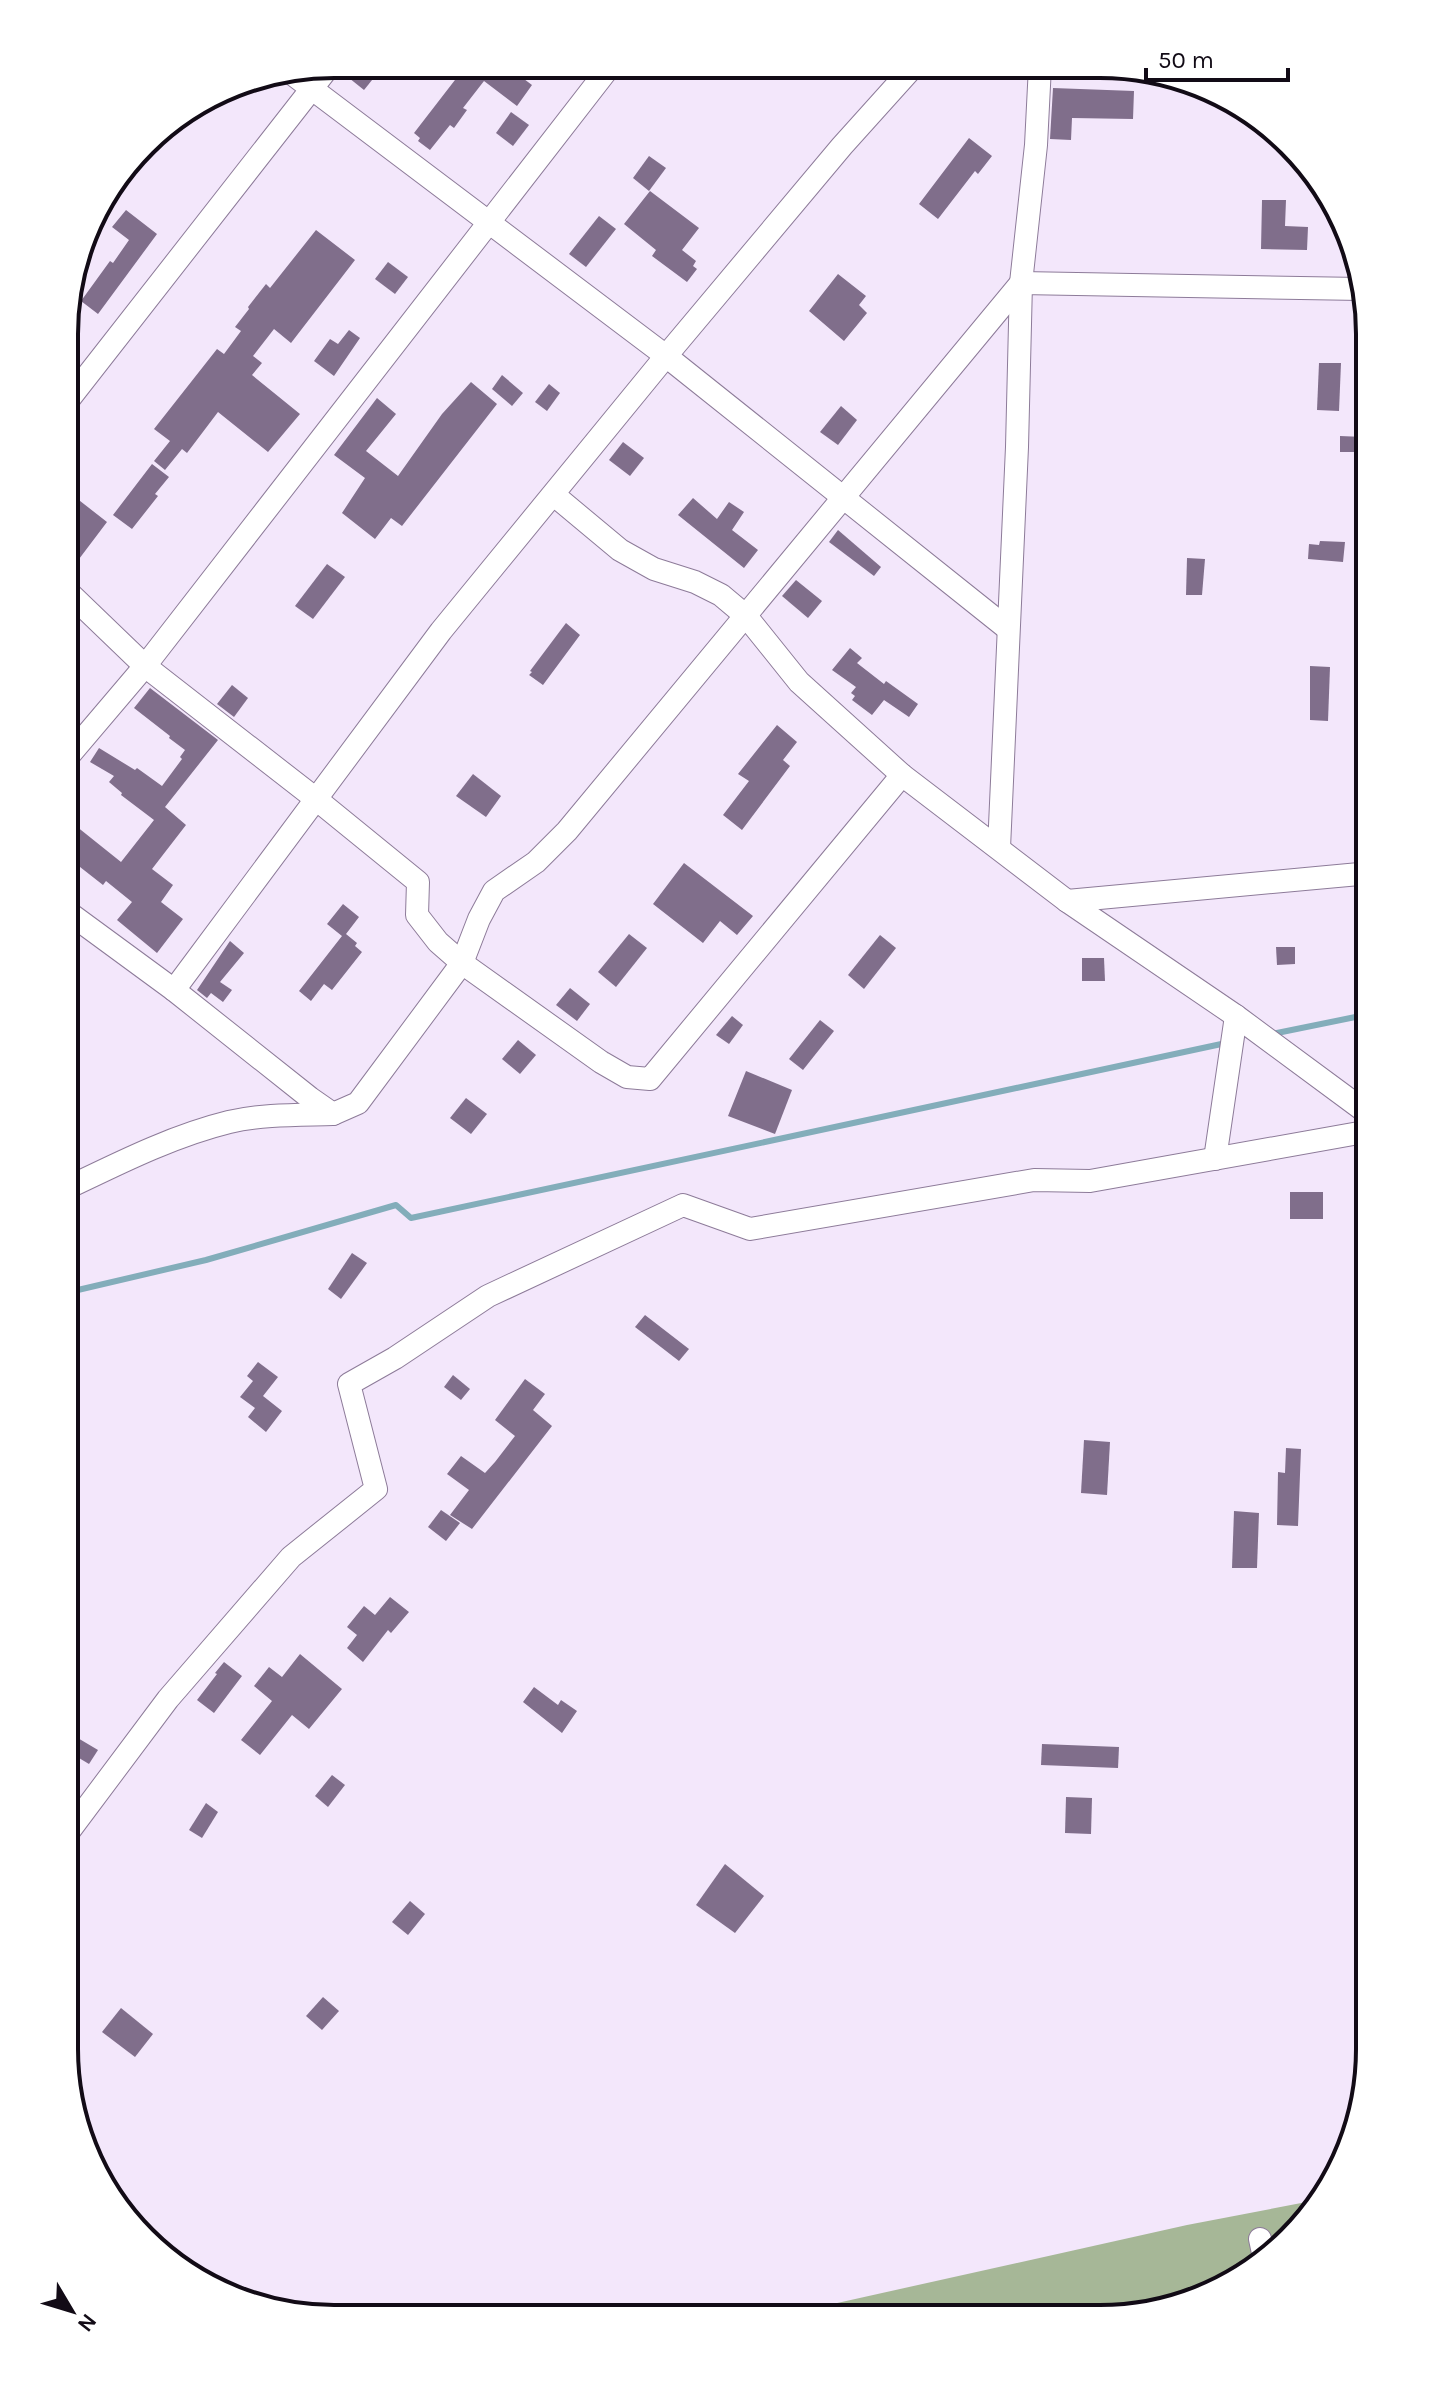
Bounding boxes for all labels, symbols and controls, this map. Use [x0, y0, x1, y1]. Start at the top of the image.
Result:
scale bar [1146, 32, 1288, 82]
text: 50 m [1158, 46, 1214, 74]
north arrow [32, 2271, 112, 2351]
text: N [72, 2308, 102, 2337]

